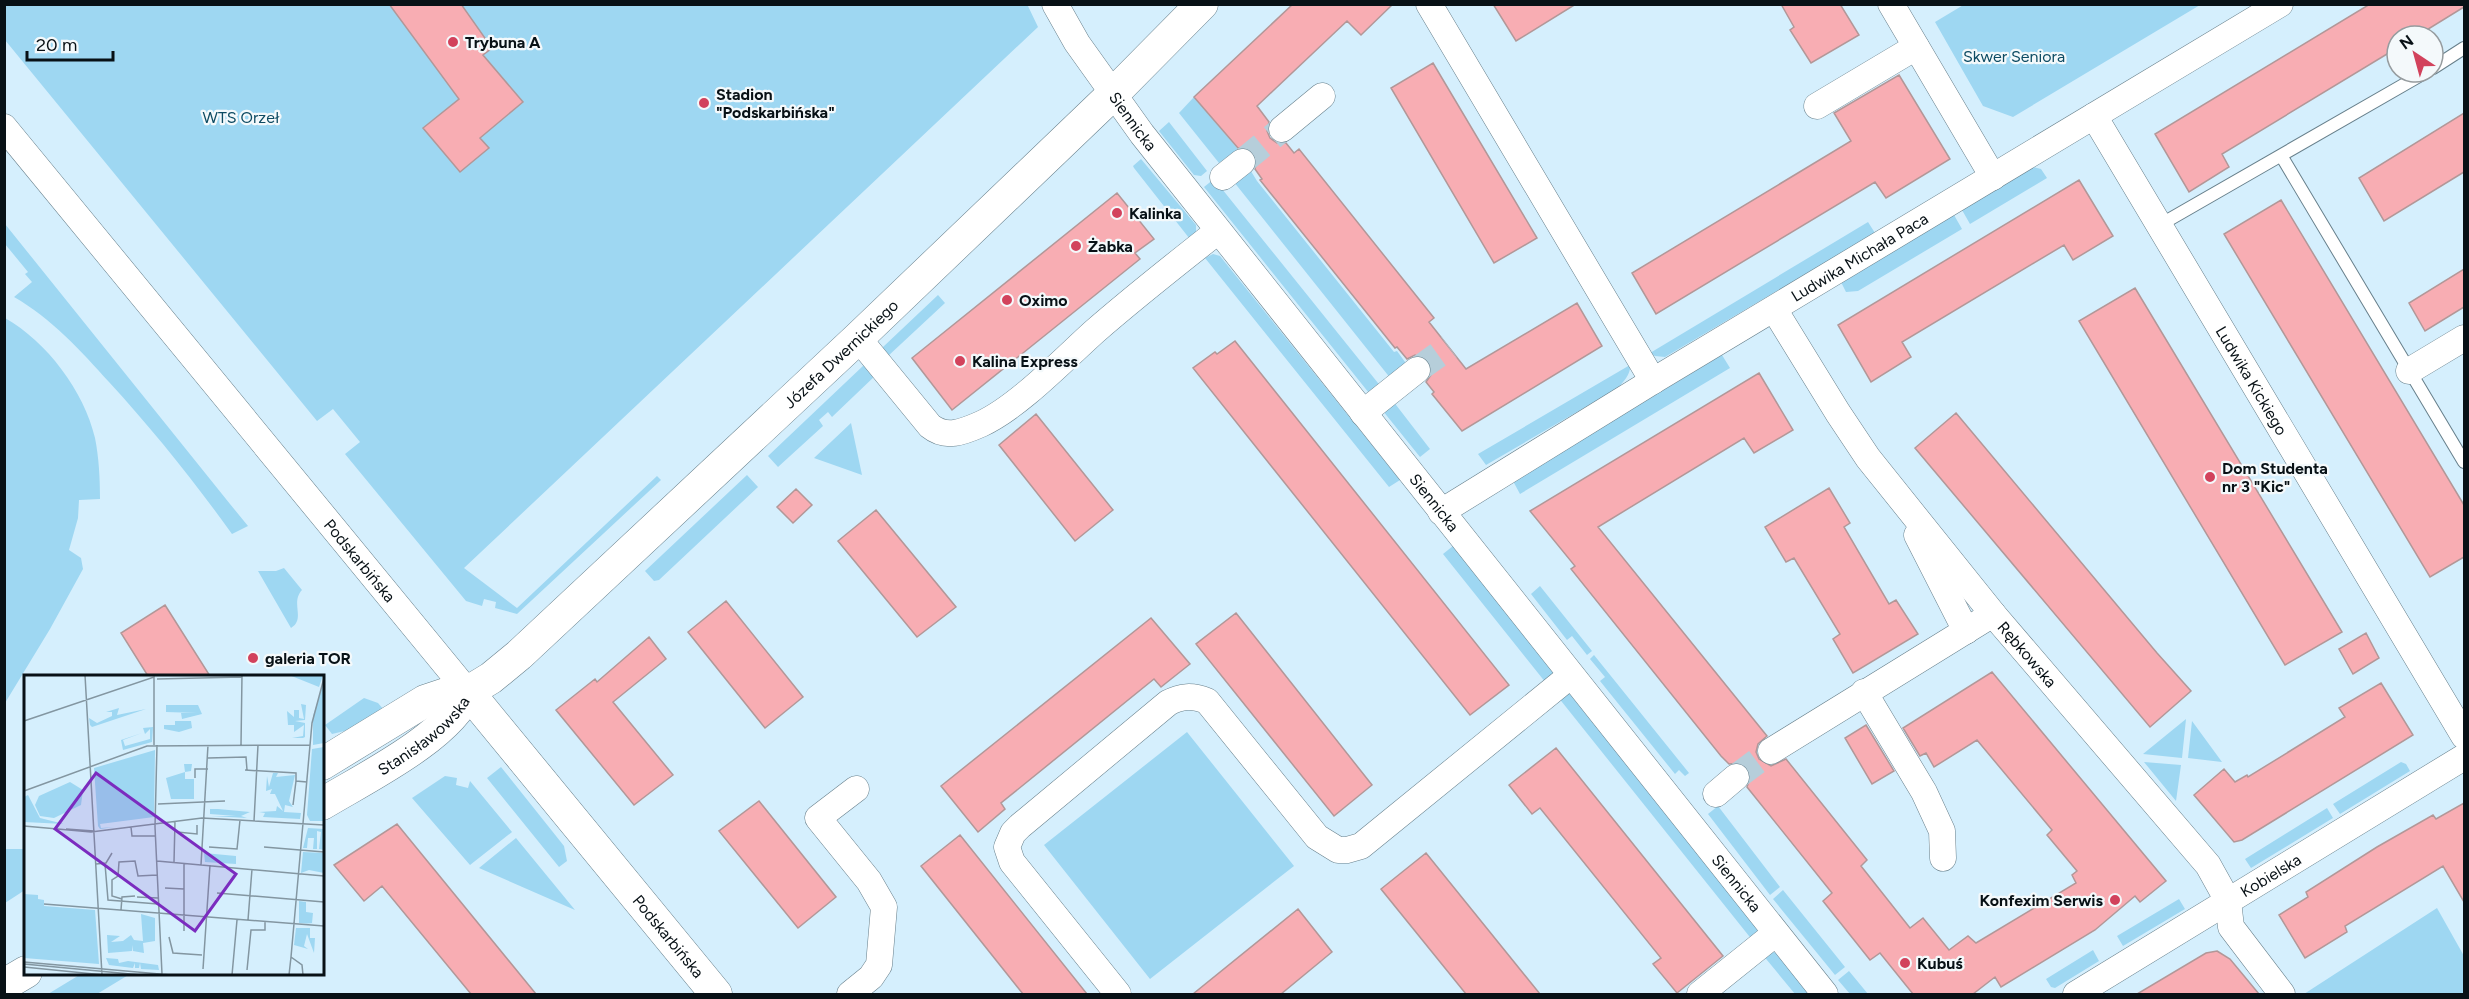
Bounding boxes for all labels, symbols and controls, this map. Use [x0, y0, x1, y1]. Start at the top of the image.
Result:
scale bar [27, 24, 112, 62]
north arrow [2385, 24, 2445, 84]
text: N [2396, 31, 2417, 54]
place label: Trybuna A [465, 33, 541, 52]
text: 20 m [36, 34, 77, 56]
marker: Trybuna A [446, 35, 460, 49]
park label: Skwer Seniora [1963, 47, 2065, 66]
place label: Stadion "Podskarbińska" [716, 85, 835, 122]
street label: Siennicka [1105, 88, 1161, 154]
marker: Stadion "Podskarbińska" [697, 96, 711, 110]
park label: WTS Orzeł [203, 108, 280, 127]
place label: Kalinka [1129, 204, 1182, 223]
marker: Kalinka [1110, 206, 1124, 220]
street label: Ludwika Michała Paca [1787, 208, 1931, 305]
place label: Żabka [1088, 237, 1133, 256]
marker: Żabka [1069, 239, 1083, 253]
place label: Oximo [1019, 291, 1068, 310]
marker: Oximo [1000, 293, 1014, 307]
street label: Józefa Dwernickiego [780, 295, 902, 412]
street label: Ludwika Kickiego [2212, 323, 2292, 438]
place label: Kalina Express [972, 352, 1078, 371]
marker: Kalina Express [953, 354, 967, 368]
place label: Dom Studenta nr 3 "Kic" [2222, 459, 2328, 496]
street label: Siennicka [1406, 470, 1463, 535]
marker: Dom Studenta nr 3 "Kic" [2203, 470, 2217, 484]
street label: Podskarbińska [320, 515, 400, 606]
street label: Rębkowska [1994, 617, 2061, 691]
place label: galeria TOR [265, 649, 351, 668]
marker: galeria TOR [246, 651, 260, 665]
inset map [24, 675, 324, 975]
street label: Stanisławowska [374, 693, 473, 779]
street label: Kobielska [2237, 849, 2304, 901]
street label: Siennicka [1708, 850, 1765, 916]
street label: Podskarbińska [629, 891, 708, 982]
place label: Konfexim Serwis [1980, 891, 2104, 910]
marker: Konfexim Serwis [2108, 893, 2122, 907]
place label: Kubuś [1917, 954, 1963, 973]
marker: Kubuś [1898, 956, 1912, 970]

